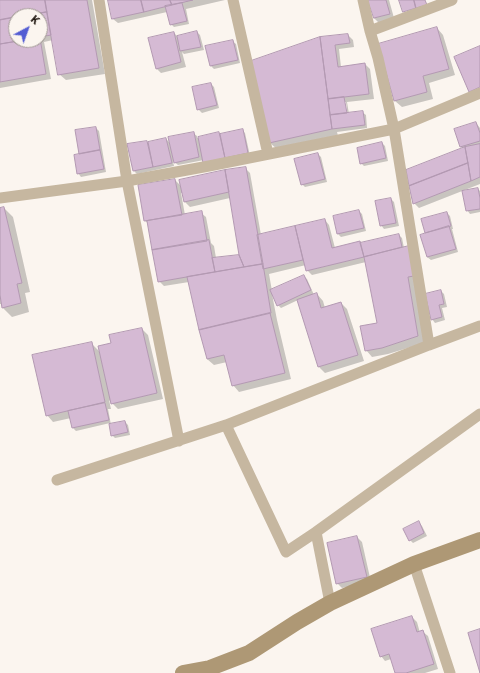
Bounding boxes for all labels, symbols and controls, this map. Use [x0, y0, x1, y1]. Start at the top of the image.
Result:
north arrow [8, 8, 48, 48]
text: K [28, 11, 43, 27]

